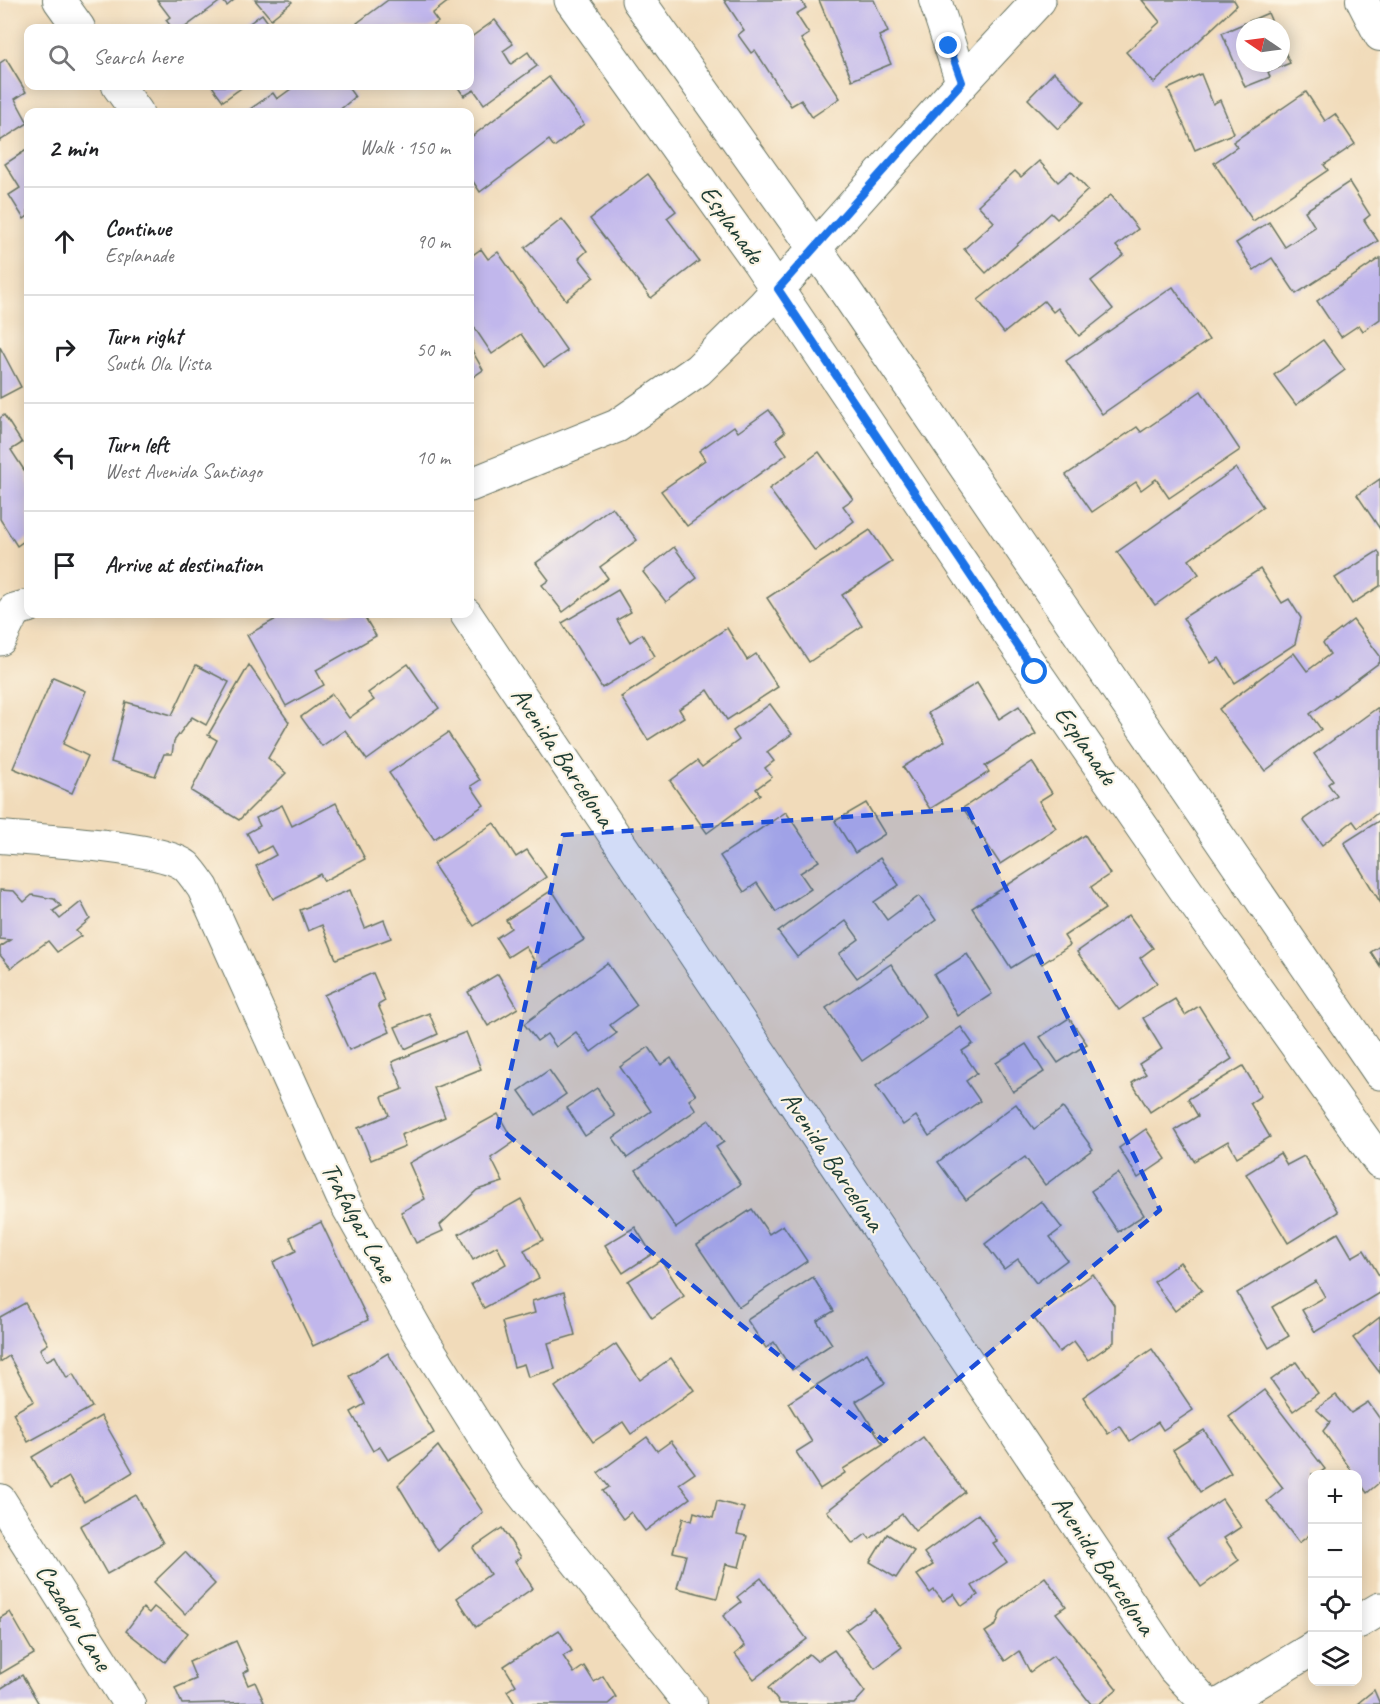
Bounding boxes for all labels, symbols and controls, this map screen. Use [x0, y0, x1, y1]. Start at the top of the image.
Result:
north arrow [1236, 18, 1290, 72]
search box [24, 24, 474, 90]
route end [935, 32, 961, 58]
icon: search [45, 41, 78, 74]
text: Search here [93, 43, 183, 71]
text: 2 min [48, 131, 98, 164]
text: Walk · 150 m [360, 135, 450, 160]
street label: Esplanade [692, 178, 772, 271]
text: Continue [105, 215, 171, 243]
icon: ahead [48, 225, 81, 258]
text: 90 m [416, 229, 450, 254]
text: Esplanade [105, 243, 173, 268]
text: Turn right [105, 323, 182, 351]
icon: right [48, 333, 81, 366]
text: 50 m [416, 337, 450, 362]
text: South Ola Vista [105, 351, 211, 376]
text: Turn left [105, 431, 169, 459]
icon: left [48, 441, 81, 474]
text: 10 m [416, 445, 450, 470]
text: West Avenida Santiago [105, 459, 262, 484]
icon: arrive [48, 549, 81, 582]
text: Arrive at destination [105, 551, 262, 579]
route start [1021, 658, 1047, 684]
street label: Avenida Barcelona [504, 681, 623, 835]
street label: Esplanade [1047, 699, 1126, 792]
street label: Avenida Barcelona [774, 1085, 893, 1239]
street label: Trafalgar Lane [314, 1156, 405, 1289]
map controls [1308, 1470, 1362, 1686]
button: + [1308, 1470, 1362, 1524]
street label: Avenida Barcelona [1045, 1489, 1164, 1643]
button: − [1308, 1524, 1362, 1578]
street label: Cazador Lane [28, 1557, 121, 1678]
button: locate [1308, 1578, 1362, 1632]
button: layers [1308, 1632, 1362, 1686]

